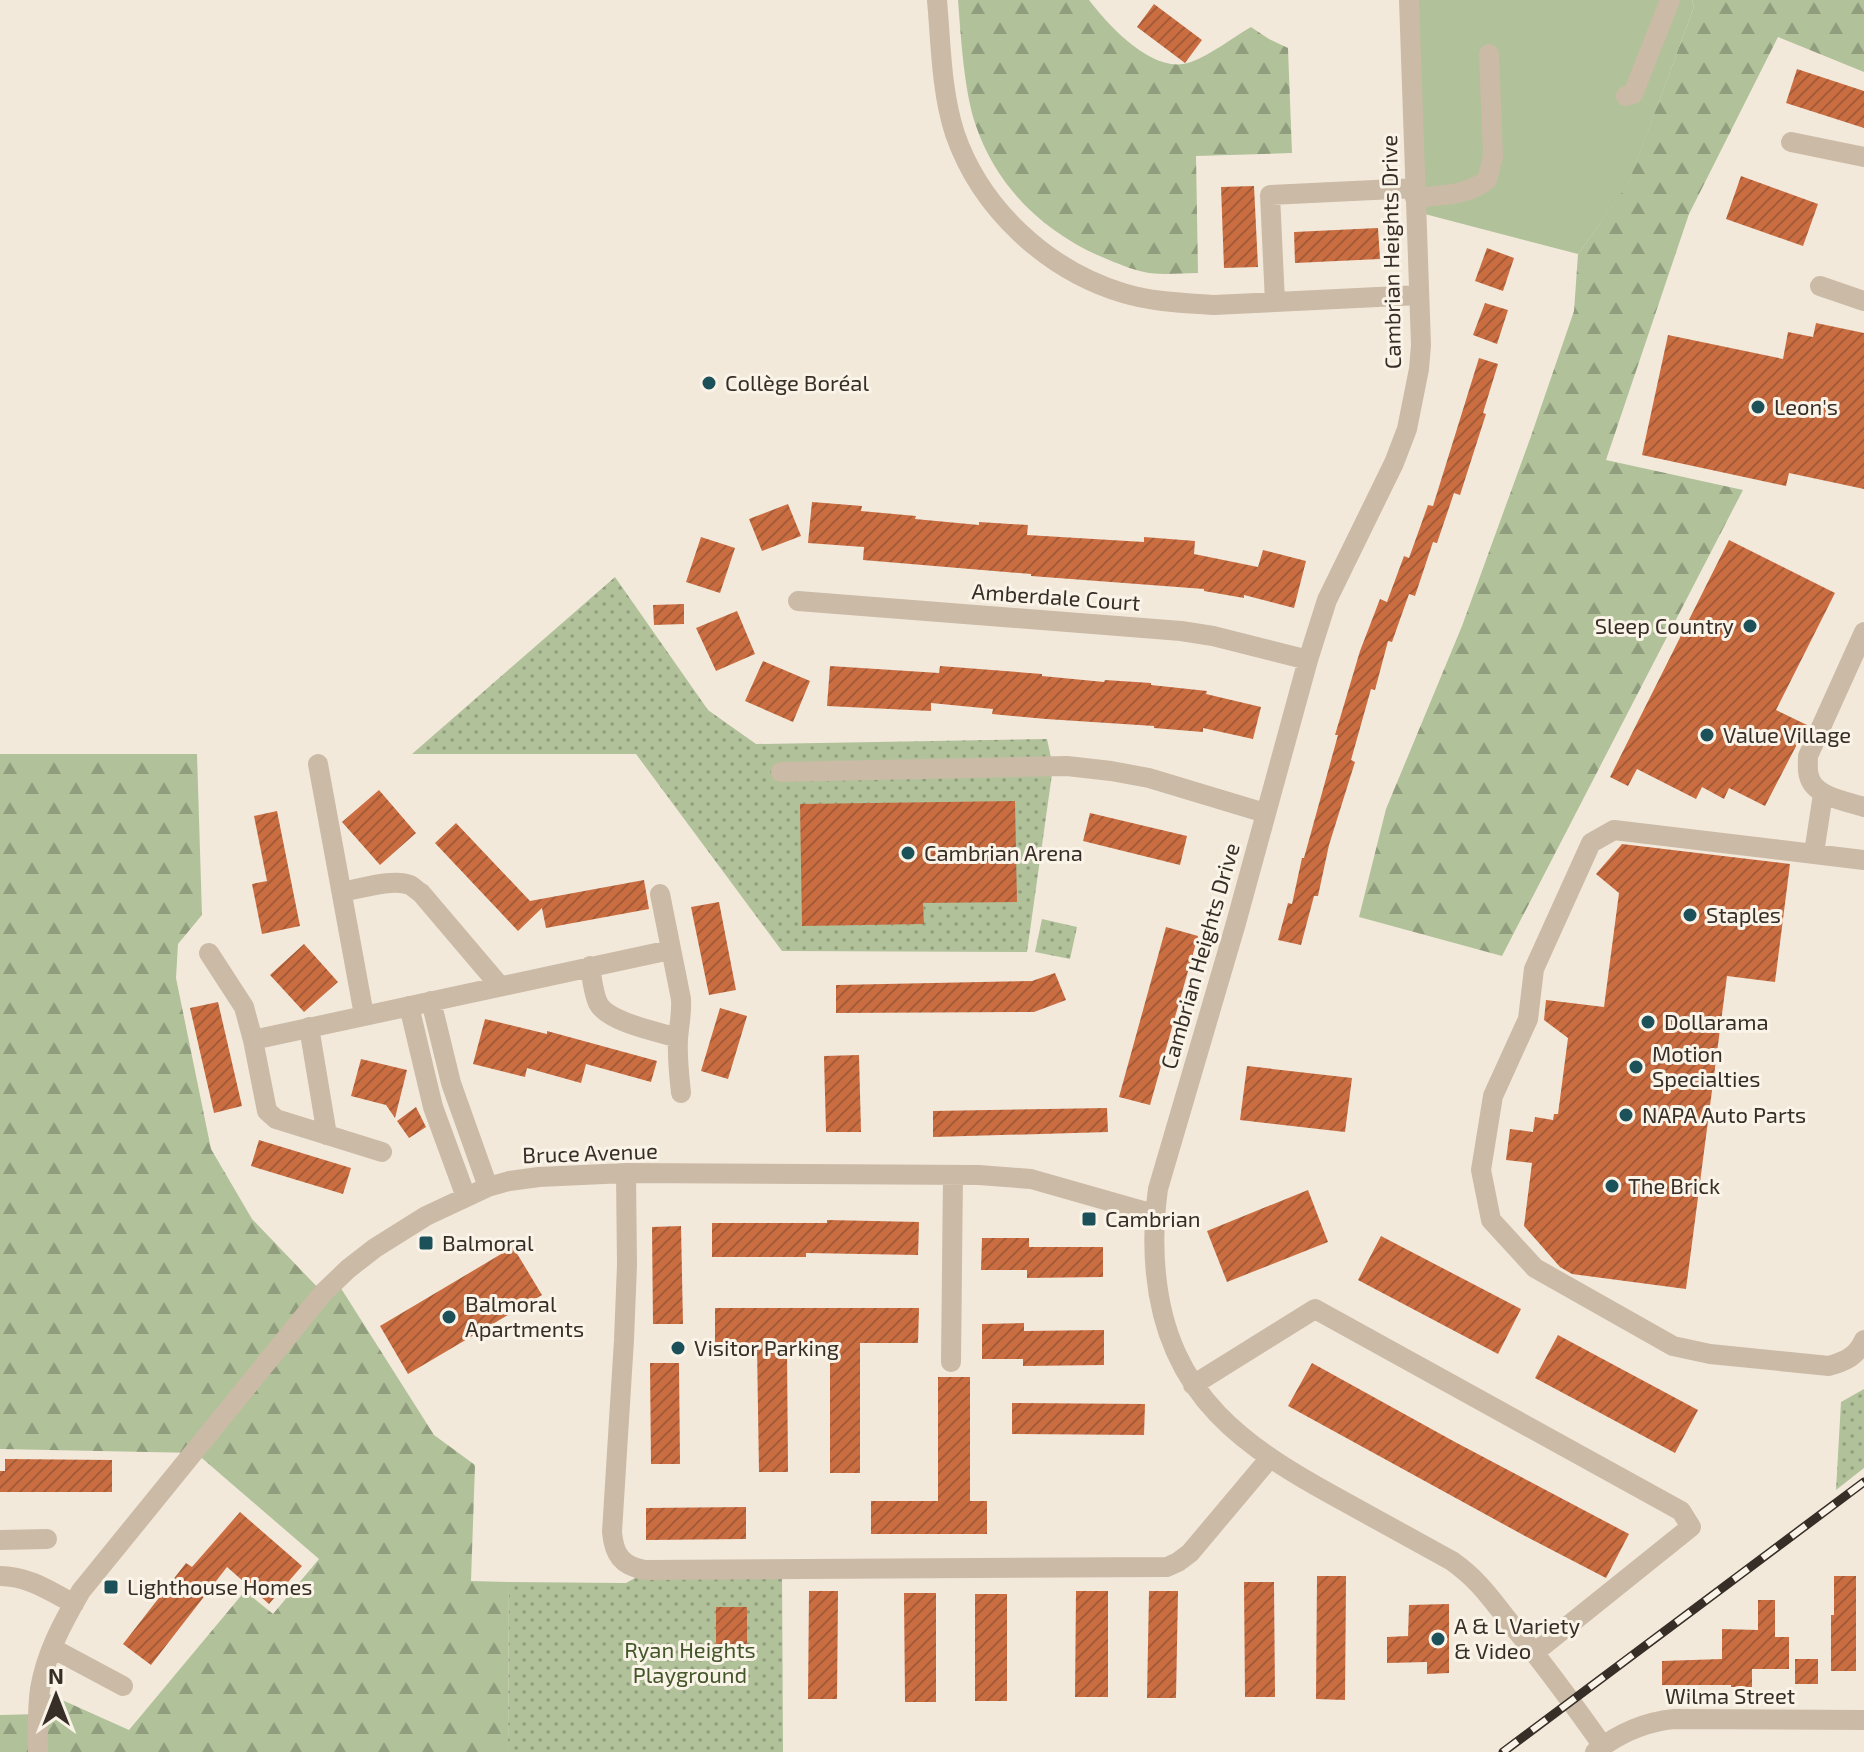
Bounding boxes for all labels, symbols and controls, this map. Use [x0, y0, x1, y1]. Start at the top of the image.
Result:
street label: Cambrian Heights Drive [1375, 135, 1405, 369]
place label: Collège Boréal [725, 369, 869, 395]
marker: Collège Boréal [700, 374, 718, 392]
place label: Leon's [1774, 393, 1838, 419]
marker: Leon's [1749, 398, 1767, 416]
street label: Amberdale Court [971, 577, 1141, 615]
place label: Sleep Country [1595, 612, 1734, 638]
marker: Sleep Country [1741, 617, 1759, 635]
place label: Value Village [1723, 721, 1851, 747]
marker: Value Village [1698, 726, 1716, 744]
place label: Cambrian Arena [924, 839, 1083, 865]
street label: Cambrian Heights Drive [1154, 840, 1244, 1072]
marker: Cambrian Arena [899, 844, 917, 862]
place label: Staples [1706, 901, 1781, 927]
marker: Staples [1681, 906, 1699, 924]
place label: Dollarama [1664, 1008, 1769, 1034]
marker: Dollarama [1639, 1013, 1657, 1031]
place label: Motion Specialties [1652, 1040, 1760, 1091]
marker: Motion Specialties [1627, 1058, 1645, 1076]
place label: NAPA Auto Parts [1642, 1101, 1806, 1127]
marker: NAPA Auto Parts [1617, 1106, 1635, 1124]
street label: Bruce Avenue [522, 1137, 658, 1167]
place label: The Brick [1628, 1172, 1720, 1198]
marker: The Brick [1603, 1177, 1621, 1195]
place label: Cambrian [1105, 1205, 1201, 1231]
marker: Cambrian [1080, 1210, 1098, 1228]
place label: Balmoral [442, 1229, 534, 1255]
marker: Balmoral [417, 1234, 435, 1252]
place label: Balmoral Apartments [465, 1290, 584, 1341]
marker: Balmoral Apartments [440, 1308, 458, 1326]
place label: Visitor Parking [694, 1334, 839, 1360]
marker: Visitor Parking [669, 1339, 687, 1357]
place label: Lighthouse Homes [127, 1573, 312, 1599]
marker: Lighthouse Homes [102, 1578, 120, 1596]
place label: A & L Variety & Video [1454, 1612, 1580, 1663]
marker: A & L Variety & Video [1429, 1630, 1447, 1648]
park label: Ryan Heights Playground [624, 1636, 756, 1687]
north arrow [16, 1656, 96, 1736]
text: N [48, 1662, 64, 1688]
street label: Wilma Street [1665, 1682, 1795, 1708]

